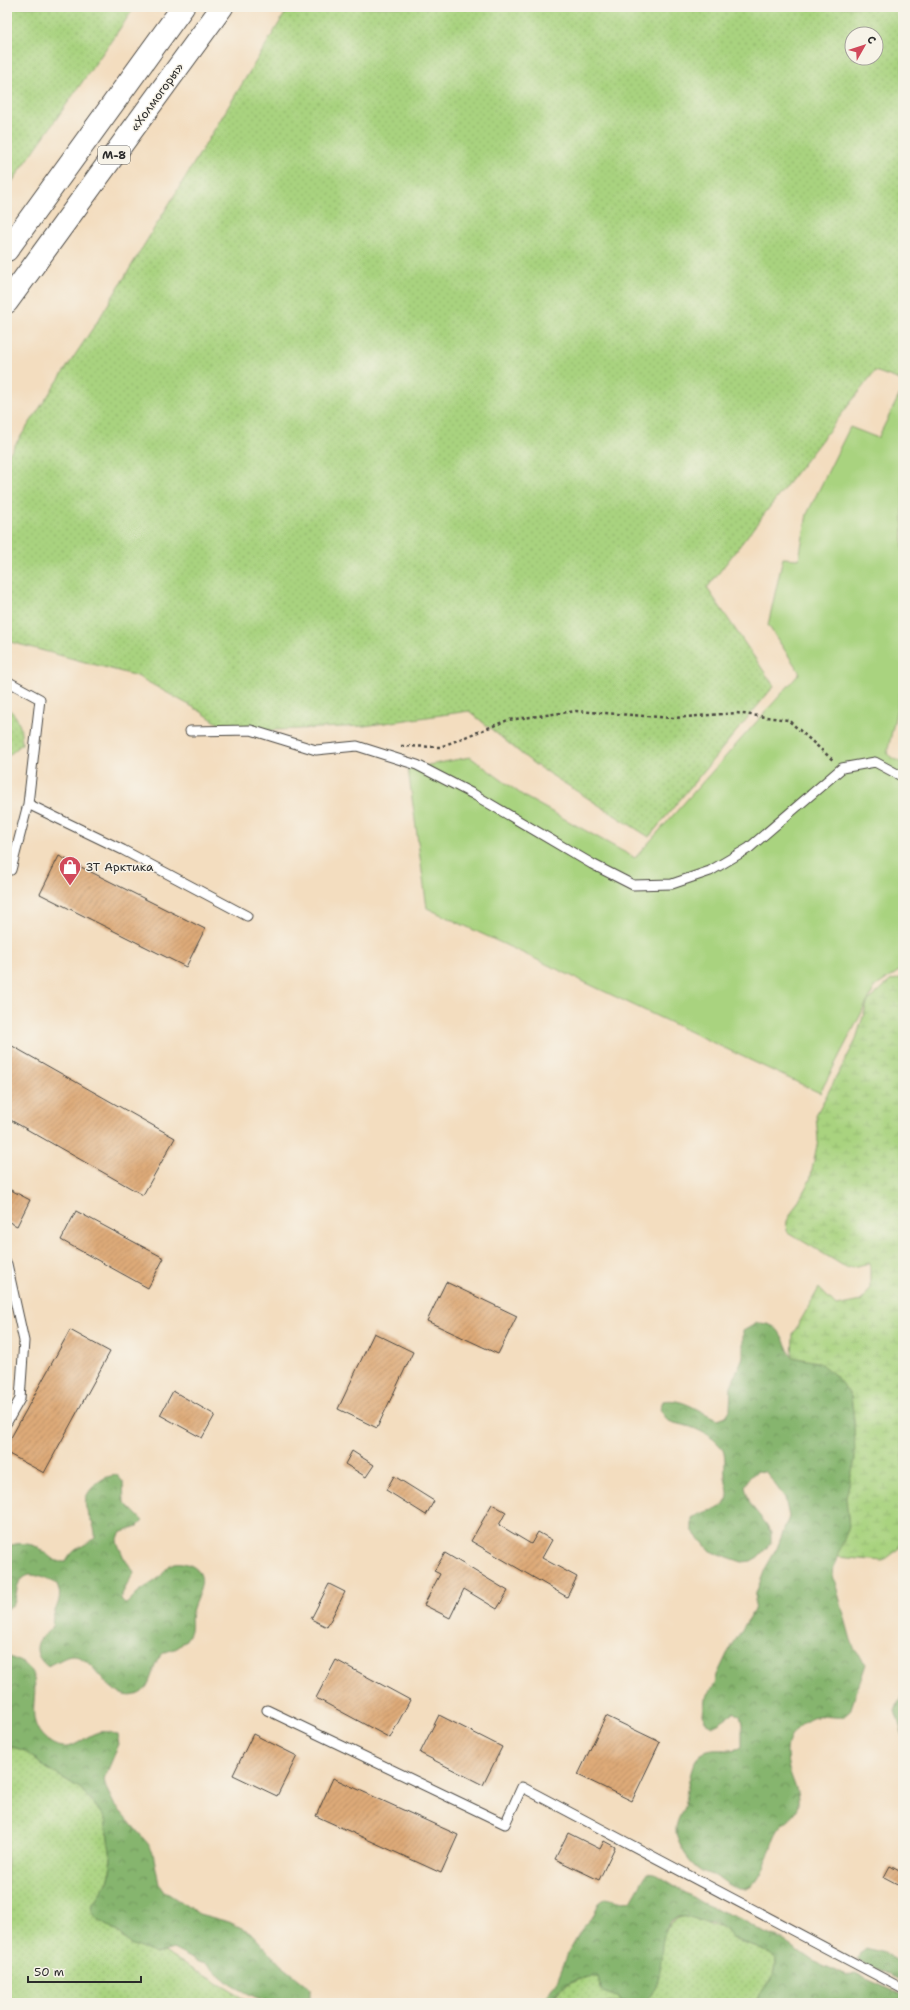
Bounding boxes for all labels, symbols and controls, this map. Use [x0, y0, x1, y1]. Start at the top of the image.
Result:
north arrow [844, 26, 884, 66]
text: С [863, 33, 879, 48]
street label: «Холмогоры» [127, 59, 187, 134]
road number: М-8 [98, 146, 130, 164]
shop icon: ЗТ Арктика [57, 854, 83, 887]
place label: ЗТ Арктика [86, 859, 154, 875]
scale bar [28, 1958, 141, 1984]
text: 50 m [34, 1964, 64, 1980]

